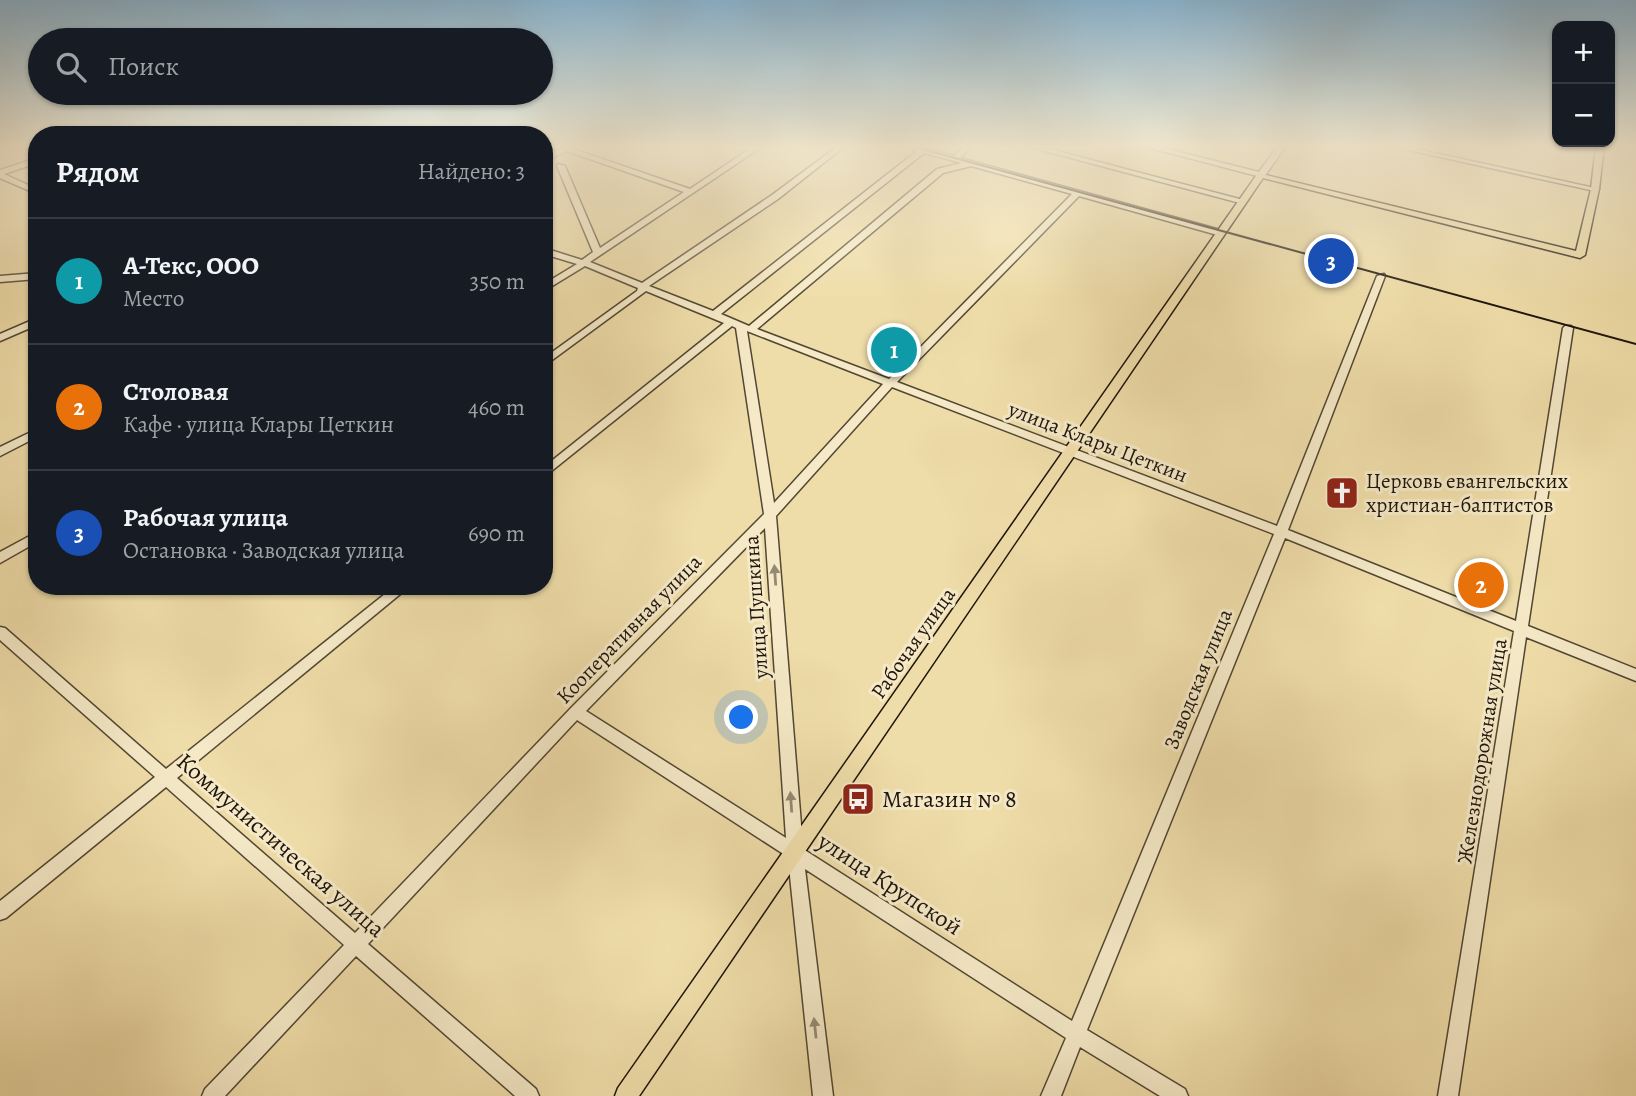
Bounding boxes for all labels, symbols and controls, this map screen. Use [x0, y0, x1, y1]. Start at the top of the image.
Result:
map controls [1552, 21, 1615, 147]
button: + [1552, 21, 1615, 84]
search box [28, 28, 553, 105]
icon: search [52, 48, 90, 86]
text: Поиск [108, 49, 179, 84]
button: − [1552, 84, 1615, 147]
text: Рядом [56, 152, 139, 192]
text: Найдено: 3 [418, 156, 525, 187]
pin: 3 [1308, 235, 1354, 287]
text: А-Текс, ООО [123, 248, 259, 283]
text: 1 [75, 266, 83, 297]
text: 350 m [470, 266, 525, 297]
text: Место [123, 283, 184, 314]
pin: 1 [871, 324, 917, 376]
text: Столовая [123, 374, 229, 409]
text: 2 [73, 392, 85, 423]
text: 460 m [468, 392, 525, 423]
street label: улица Клары Цеткин [1003, 395, 1192, 489]
text: Кафе · улица Клары Цеткин [123, 409, 394, 440]
place label: Церковь евангельских христиан-баптистов [1366, 467, 1569, 519]
church icon: Церковь евангельских христиан-баптистов [1323, 474, 1361, 512]
text: Рабочая улица [123, 500, 288, 535]
text: 3 [74, 518, 84, 549]
text: 690 m [468, 518, 525, 549]
street label: улица Пушкина [737, 534, 775, 681]
text: Остановка · Заводская улица [123, 535, 404, 566]
street label: Кооперативная улица [550, 548, 708, 710]
pin: 2 [1458, 559, 1504, 611]
one-way arrow [769, 564, 780, 586]
street label: Рабочая улица [864, 581, 962, 704]
street label: Заводская улица [1157, 604, 1239, 753]
street label: Железнодорожная улица [1450, 636, 1514, 866]
your location [724, 700, 758, 734]
street label: Коммунистическая улица [170, 746, 392, 944]
bus stop icon: Магазин № 8 [839, 780, 877, 818]
place label: Магазин № 8 [882, 783, 1017, 815]
one-way arrow [785, 791, 796, 813]
street label: улица Крупской [811, 825, 968, 943]
one-way arrow [809, 1017, 820, 1039]

